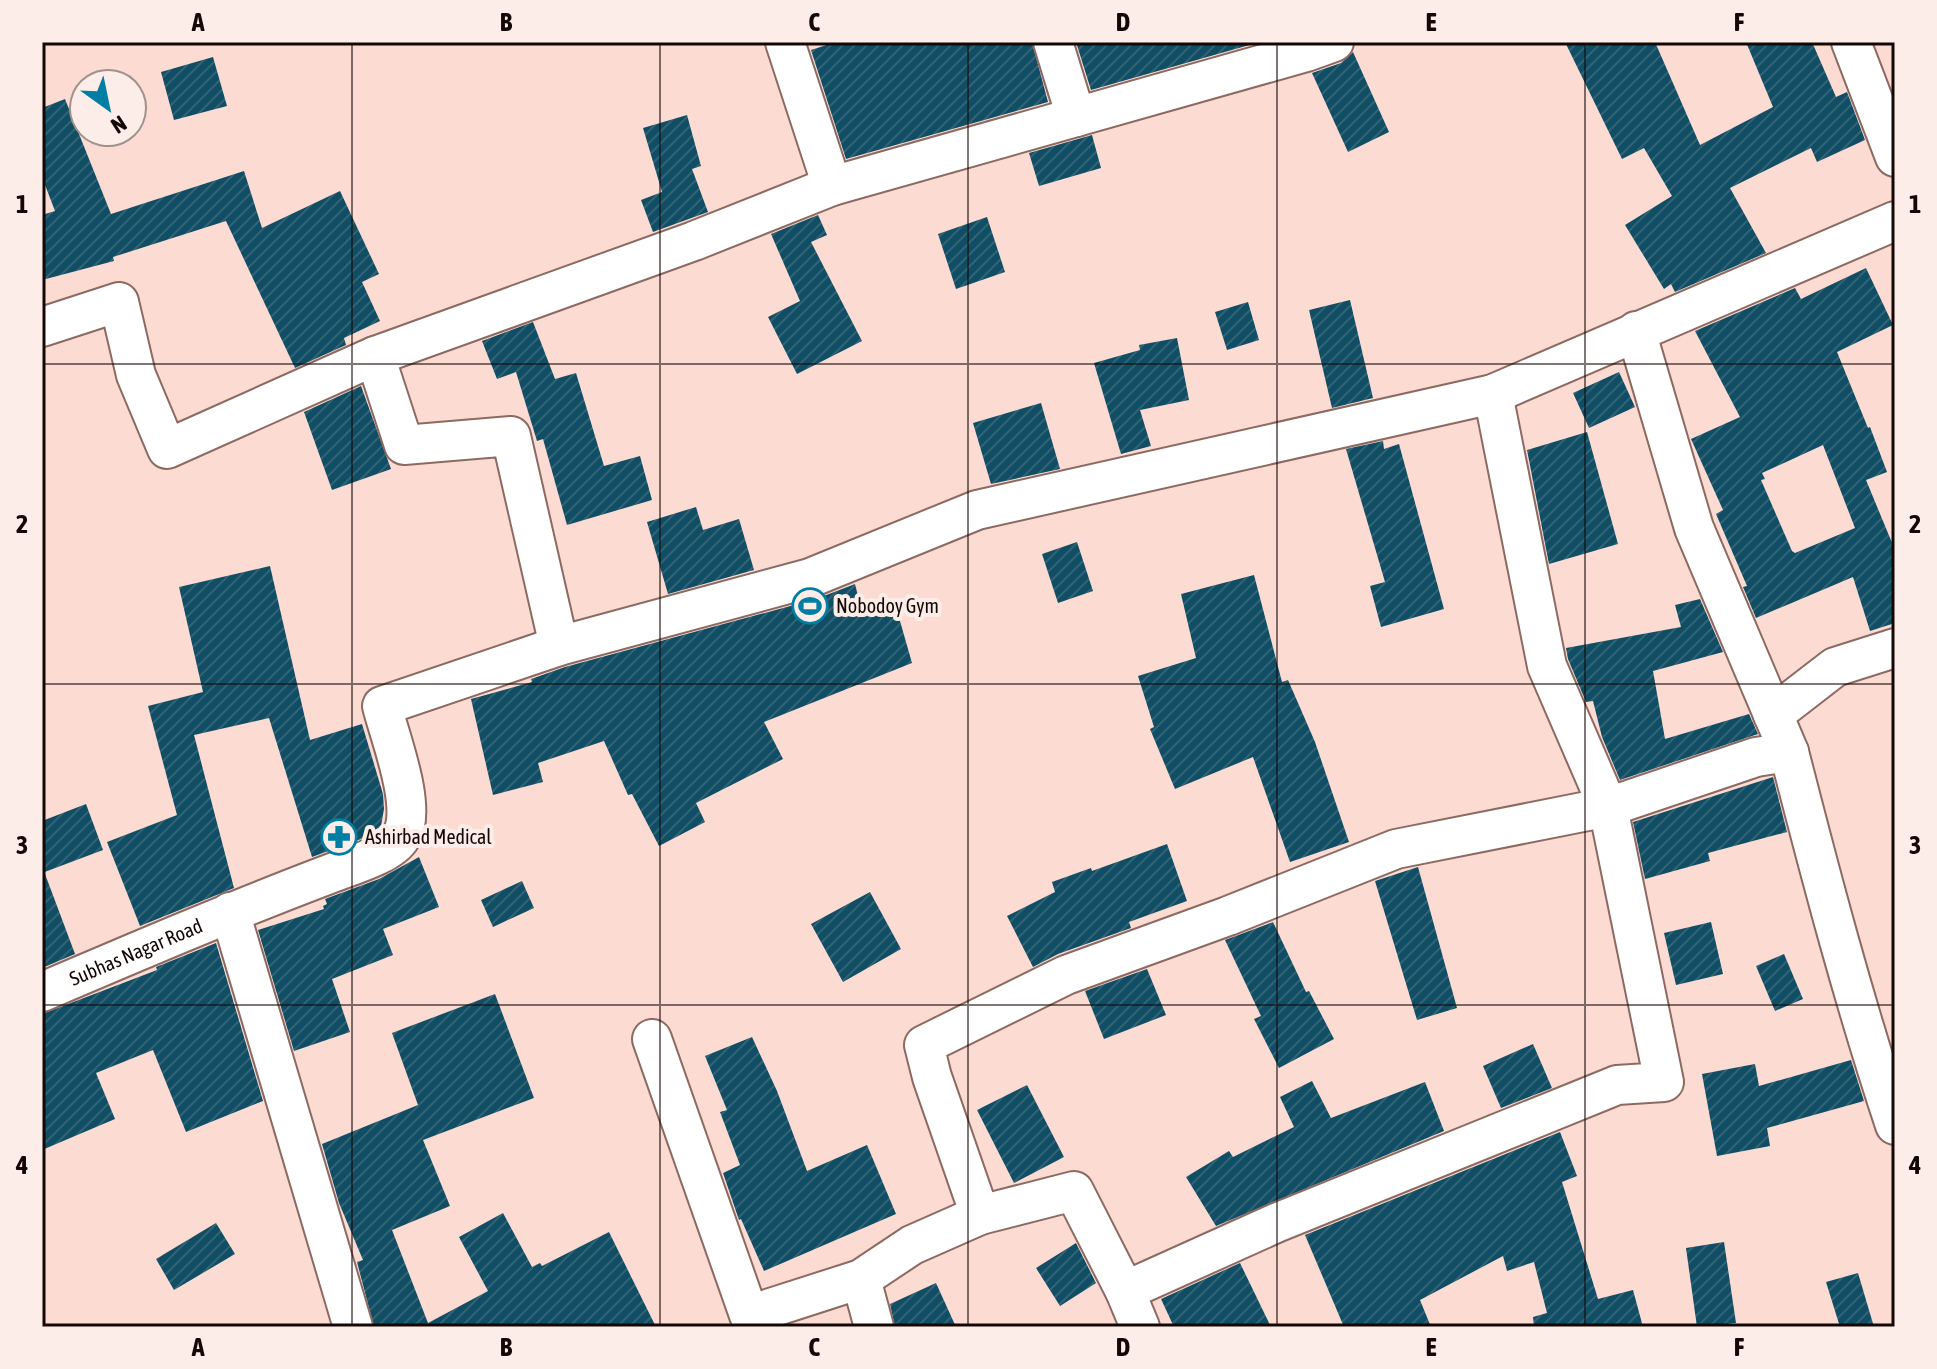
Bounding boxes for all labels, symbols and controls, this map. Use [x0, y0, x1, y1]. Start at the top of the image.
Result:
text: A [191, 7, 205, 37]
text: B [500, 7, 513, 37]
text: C [808, 7, 820, 37]
text: D [1116, 7, 1130, 37]
text: E [1425, 7, 1437, 37]
text: F [1734, 7, 1745, 37]
north arrow [68, 68, 148, 148]
text: N [106, 110, 131, 139]
text: 1 [16, 189, 28, 219]
text: 1 [1909, 189, 1921, 219]
text: 2 [16, 509, 28, 539]
text: 2 [1909, 509, 1921, 539]
sports icon: Nobodoy Gym [791, 587, 829, 625]
place label: Nobodoy Gym [836, 594, 939, 617]
pharmacy icon: Ashirbad Medical [320, 818, 358, 856]
place label: Ashirbad Medical [365, 825, 492, 848]
text: 3 [16, 830, 28, 860]
text: 3 [1909, 830, 1921, 860]
street label: Subhas Nagar Road [66, 914, 206, 990]
text: 4 [15, 1150, 28, 1180]
text: 4 [1908, 1150, 1921, 1180]
text: A [191, 1332, 205, 1362]
text: B [500, 1332, 513, 1362]
text: C [808, 1332, 820, 1362]
text: D [1116, 1332, 1130, 1362]
text: E [1425, 1332, 1437, 1362]
text: F [1734, 1332, 1745, 1362]

